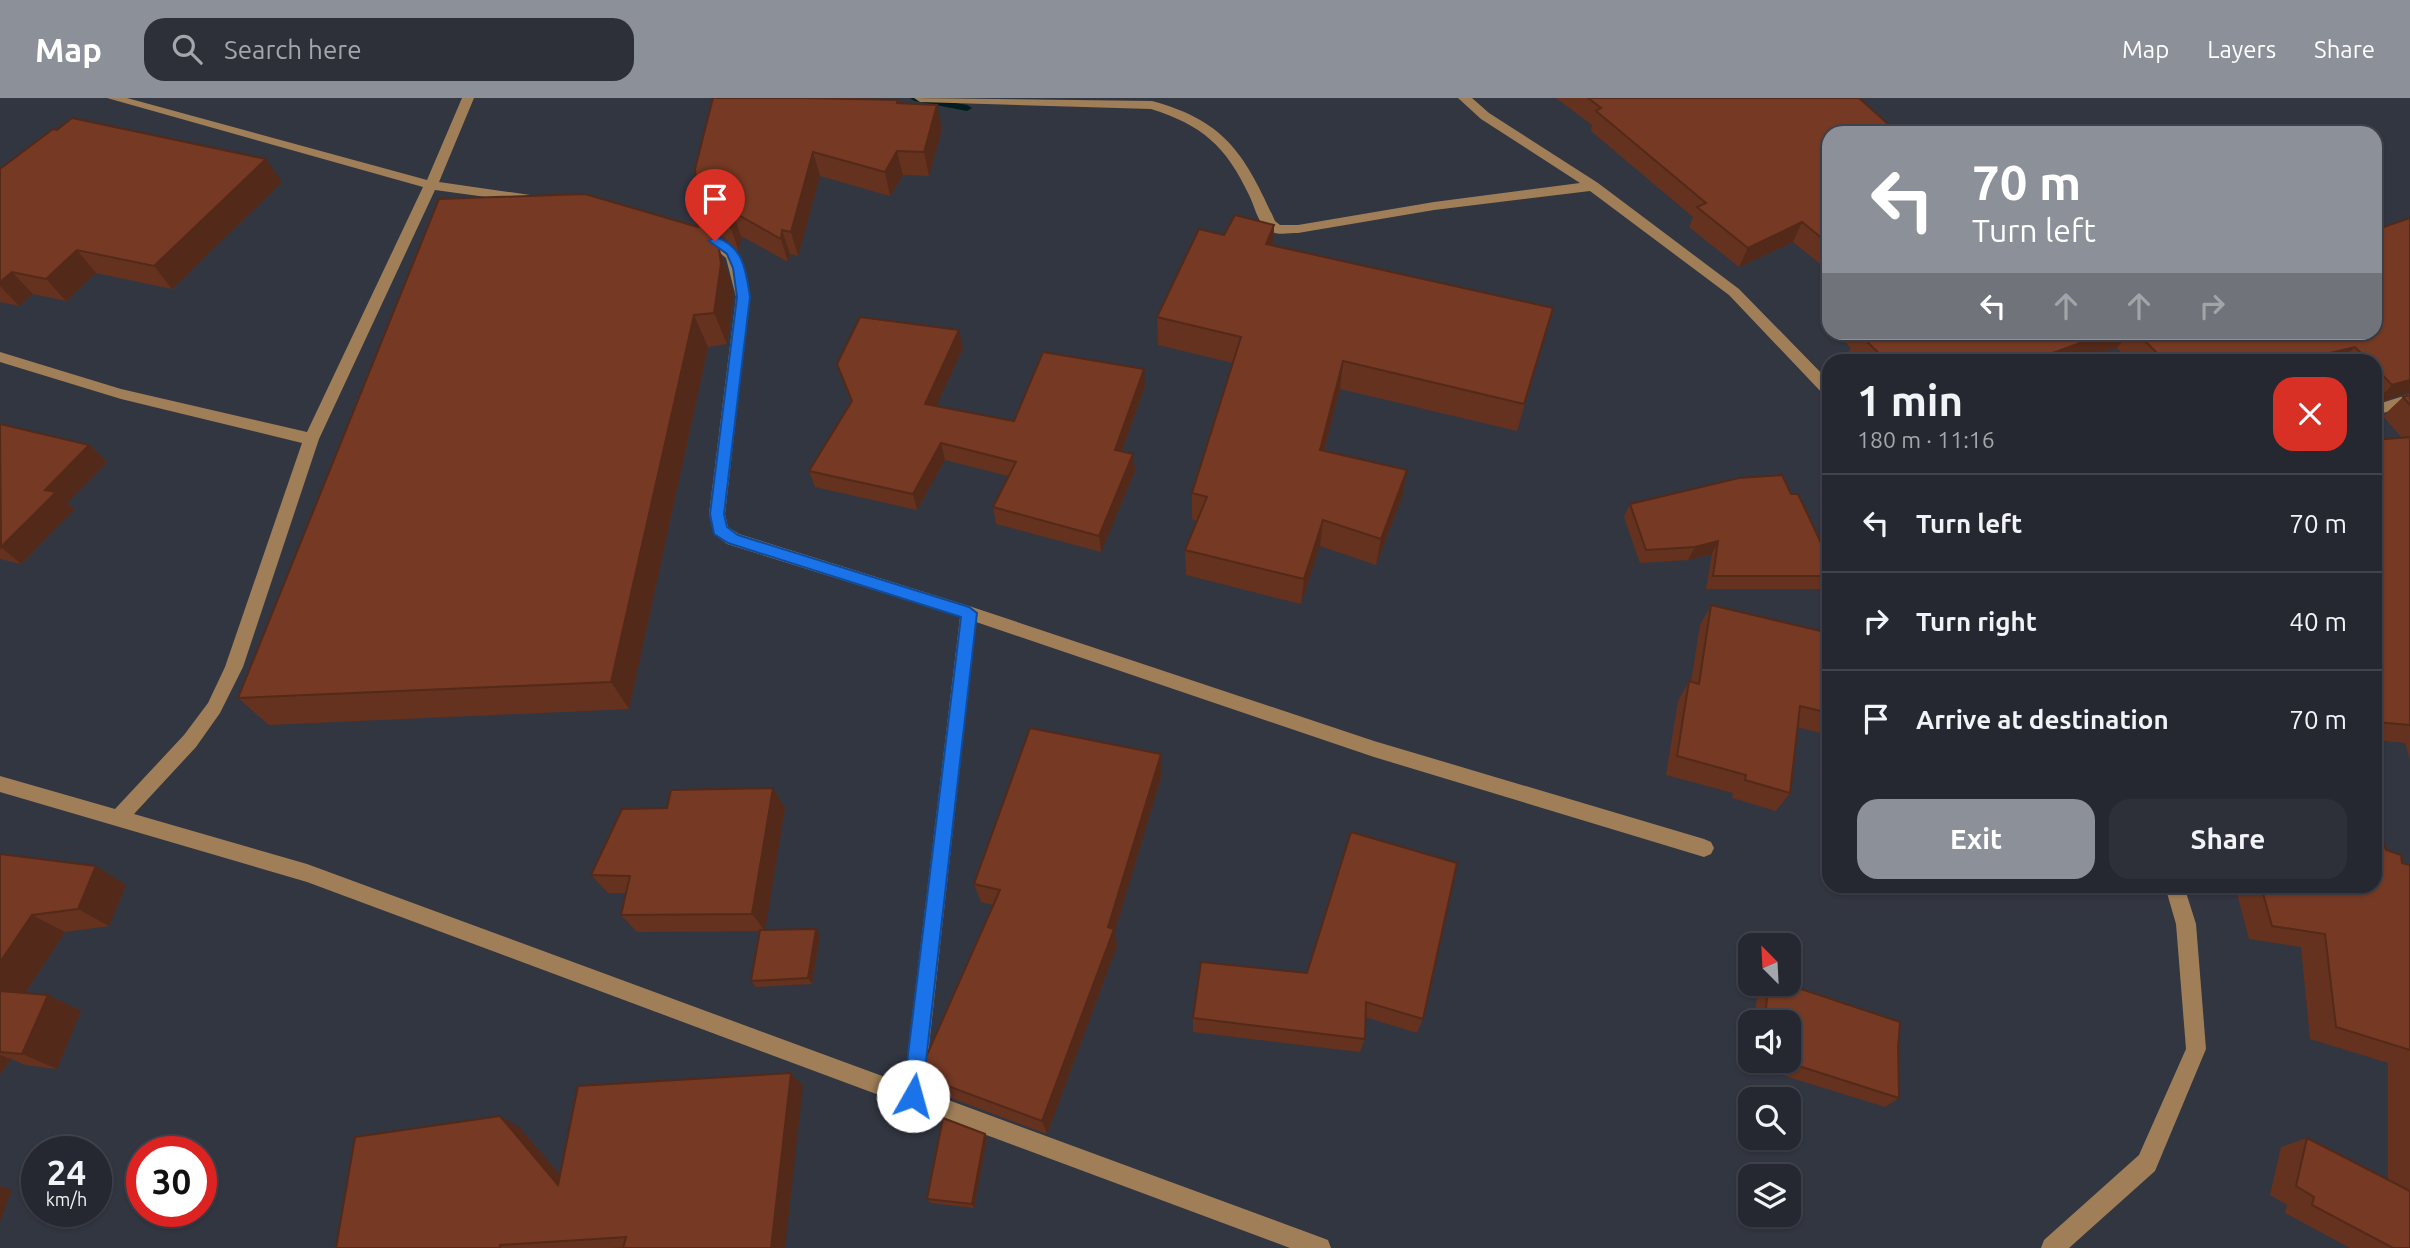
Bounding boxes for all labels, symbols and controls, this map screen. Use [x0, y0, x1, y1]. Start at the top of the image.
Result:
search box [144, 18, 634, 81]
icon: search [168, 30, 206, 68]
text: Map [35, 31, 102, 68]
text: Search here [224, 35, 362, 64]
text: Map [2122, 36, 2169, 63]
text: Layers [2207, 36, 2276, 63]
text: Share [2314, 36, 2375, 63]
icon: left [1857, 154, 1948, 245]
text: 70 m [1972, 154, 2081, 209]
pin [685, 169, 745, 241]
icon: arrive [696, 180, 734, 218]
text: Turn left [1972, 212, 2096, 248]
icon: left [1974, 287, 2012, 325]
icon: ahead [2047, 287, 2085, 325]
icon: ahead [2120, 287, 2158, 325]
icon: right [2193, 287, 2231, 325]
text: 1 min [1857, 377, 1963, 424]
button: close [2273, 377, 2347, 451]
text: 180 m · 11:16 [1857, 427, 1995, 452]
icon: left [1857, 504, 1895, 542]
text: Turn left [1916, 509, 2022, 538]
text: 70 m [2289, 509, 2347, 538]
icon: right [1857, 602, 1895, 640]
text: Turn right [1916, 607, 2037, 636]
text: 40 m [2289, 607, 2347, 636]
icon: arrive [1857, 700, 1895, 738]
text: Arrive at destination [1916, 705, 2169, 734]
text: 70 m [2289, 705, 2347, 734]
button: Exit [1857, 799, 2095, 879]
button: Share [2109, 799, 2347, 879]
north arrow [1738, 933, 1801, 996]
map controls [1738, 933, 1801, 1227]
button: sound [1738, 1010, 1801, 1073]
position arrow [876, 1059, 950, 1133]
button: search [1738, 1087, 1801, 1150]
speed limit sign: 30 [126, 1136, 217, 1227]
text: 24 [47, 1152, 86, 1192]
button: layers [1738, 1164, 1801, 1227]
text: km/h [46, 1189, 87, 1209]

